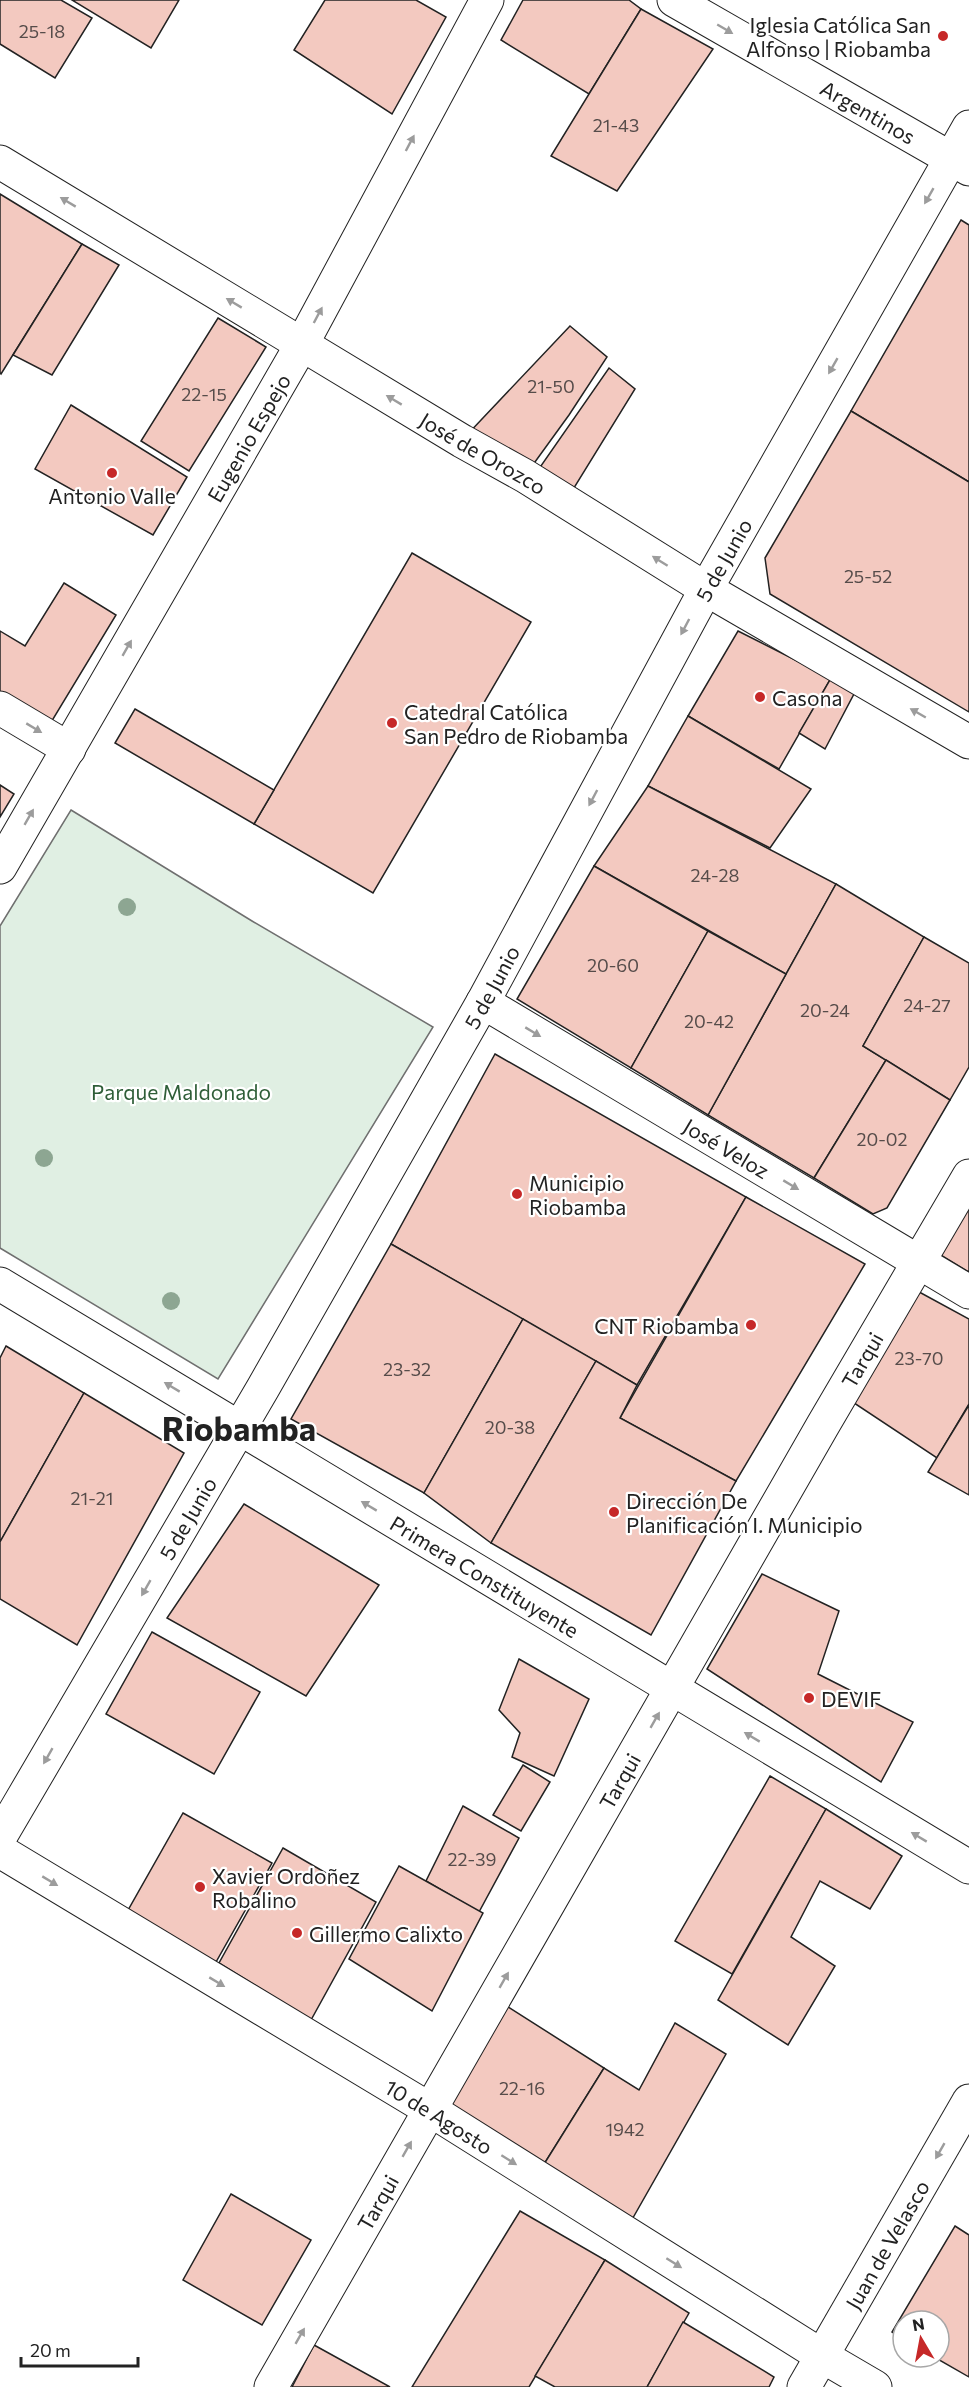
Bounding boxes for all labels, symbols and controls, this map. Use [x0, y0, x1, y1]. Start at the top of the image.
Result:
place label: Iglesia Católica San Alfonso | Riobamba [746, 12, 931, 61]
house number: 25-18 [19, 20, 65, 42]
one-way arrow [717, 24, 734, 34]
marker: Iglesia Católica San Alfonso | Riobamba [936, 29, 950, 43]
street label: Argentinos [817, 74, 920, 148]
house number: 21-43 [593, 114, 639, 136]
one-way arrow [405, 134, 415, 151]
one-way arrow [924, 188, 934, 205]
one-way arrow [60, 197, 76, 208]
one-way arrow [226, 298, 242, 309]
one-way arrow [313, 306, 323, 323]
one-way arrow [828, 358, 838, 375]
street label: Eugenio Espejo [201, 369, 295, 506]
house number: 21-50 [527, 375, 575, 397]
house number: 22-15 [181, 383, 227, 405]
one-way arrow [386, 395, 402, 406]
street label: José de Orozco [416, 406, 551, 499]
marker: Antonio Valle [105, 466, 119, 480]
place label: Antonio Valle [48, 483, 176, 508]
street label: 5 de Junio [689, 514, 756, 605]
one-way arrow [652, 555, 668, 566]
house number: 25-52 [844, 565, 892, 587]
one-way arrow [680, 619, 690, 636]
one-way arrow [122, 639, 132, 656]
place label: Casona [772, 685, 843, 710]
marker: Casona [753, 690, 767, 704]
place label: Catedral Católica San Pedro de Riobamba [404, 699, 628, 748]
one-way arrow [910, 708, 927, 718]
marker: Catedral Católica San Pedro de Riobamba [385, 716, 399, 730]
one-way arrow [26, 723, 42, 734]
one-way arrow [588, 790, 598, 807]
one-way arrow [24, 809, 35, 825]
house number: 24-28 [691, 864, 740, 886]
street label: 5 de Junio [458, 941, 524, 1033]
house number: 20-60 [587, 954, 639, 976]
house number: 24-27 [903, 994, 951, 1016]
house number: 20-24 [800, 999, 850, 1021]
house number: 20-42 [684, 1010, 734, 1032]
one-way arrow [525, 1027, 542, 1037]
park label: Parque Maldonado [91, 1079, 271, 1104]
street label: José Veloz [679, 1112, 774, 1183]
house number: 20-02 [857, 1128, 907, 1150]
place label: Municipio Riobamba [529, 1170, 626, 1219]
one-way arrow [783, 1180, 799, 1191]
marker: Municipio Riobamba [510, 1187, 524, 1201]
place label: CNT Riobamba [594, 1313, 739, 1338]
marker: CNT Riobamba [744, 1318, 758, 1332]
street label: Tarqui [835, 1327, 887, 1392]
house number: 23-70 [894, 1347, 944, 1369]
house number: 23-32 [383, 1358, 431, 1380]
one-way arrow [164, 1382, 180, 1393]
district label: Riobamba [162, 1407, 316, 1448]
house number: 20-38 [485, 1416, 535, 1438]
street label: 5 de Junio [153, 1472, 221, 1563]
house number: 21-21 [71, 1487, 113, 1509]
place label: Dirección De Planificación I. Municipio [626, 1488, 863, 1537]
one-way arrow [361, 1501, 377, 1512]
marker: Dirección De Planificación I. Municipio [607, 1505, 621, 1519]
street label: Primera Constituyente [386, 1509, 584, 1642]
one-way arrow [142, 1579, 152, 1596]
place label: DEVIF [821, 1686, 881, 1711]
marker: DEVIF [802, 1691, 816, 1705]
one-way arrow [650, 1711, 660, 1728]
one-way arrow [744, 1731, 760, 1742]
one-way arrow [42, 1748, 53, 1764]
street label: Tarqui [593, 1748, 645, 1813]
one-way arrow [911, 1832, 927, 1843]
house number: 22-39 [448, 1848, 496, 1870]
place label: Xavier Ordoñez Robalino [212, 1863, 360, 1912]
one-way arrow [42, 1876, 58, 1887]
marker: Xavier Ordoñez Robalino [193, 1880, 207, 1894]
place label: Gillermo Calixto [309, 1921, 463, 1946]
marker: Gillermo Calixto [290, 1926, 304, 1940]
one-way arrow [499, 1972, 510, 1988]
one-way arrow [209, 1976, 225, 1987]
street label: 10 de Agosto [381, 2073, 498, 2159]
house number: 22-16 [499, 2077, 545, 2099]
house number: 1942 [605, 2118, 645, 2140]
one-way arrow [402, 2140, 412, 2157]
one-way arrow [934, 2143, 945, 2159]
one-way arrow [501, 2154, 517, 2165]
street label: Tarqui [351, 2170, 403, 2235]
street label: Juan de Velasco [839, 2175, 934, 2313]
one-way arrow [666, 2258, 683, 2269]
north arrow [891, 2309, 951, 2369]
text: N [911, 2313, 926, 2334]
one-way arrow [295, 2327, 305, 2344]
scale bar [21, 2330, 138, 2368]
text: 20 m [30, 2339, 71, 2361]

